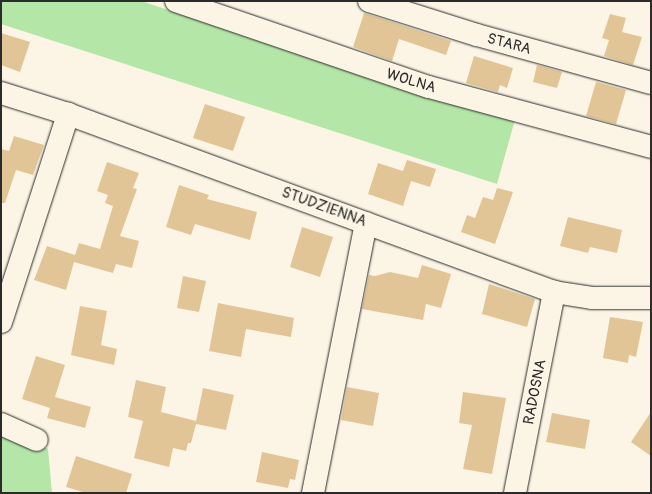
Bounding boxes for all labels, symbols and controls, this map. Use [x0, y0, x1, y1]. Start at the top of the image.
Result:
street label: STARA [485, 30, 533, 58]
street label: WOLNA [384, 65, 438, 97]
street label: STUDZIENNA [279, 183, 369, 231]
street label: RADOSNA [520, 358, 550, 426]

